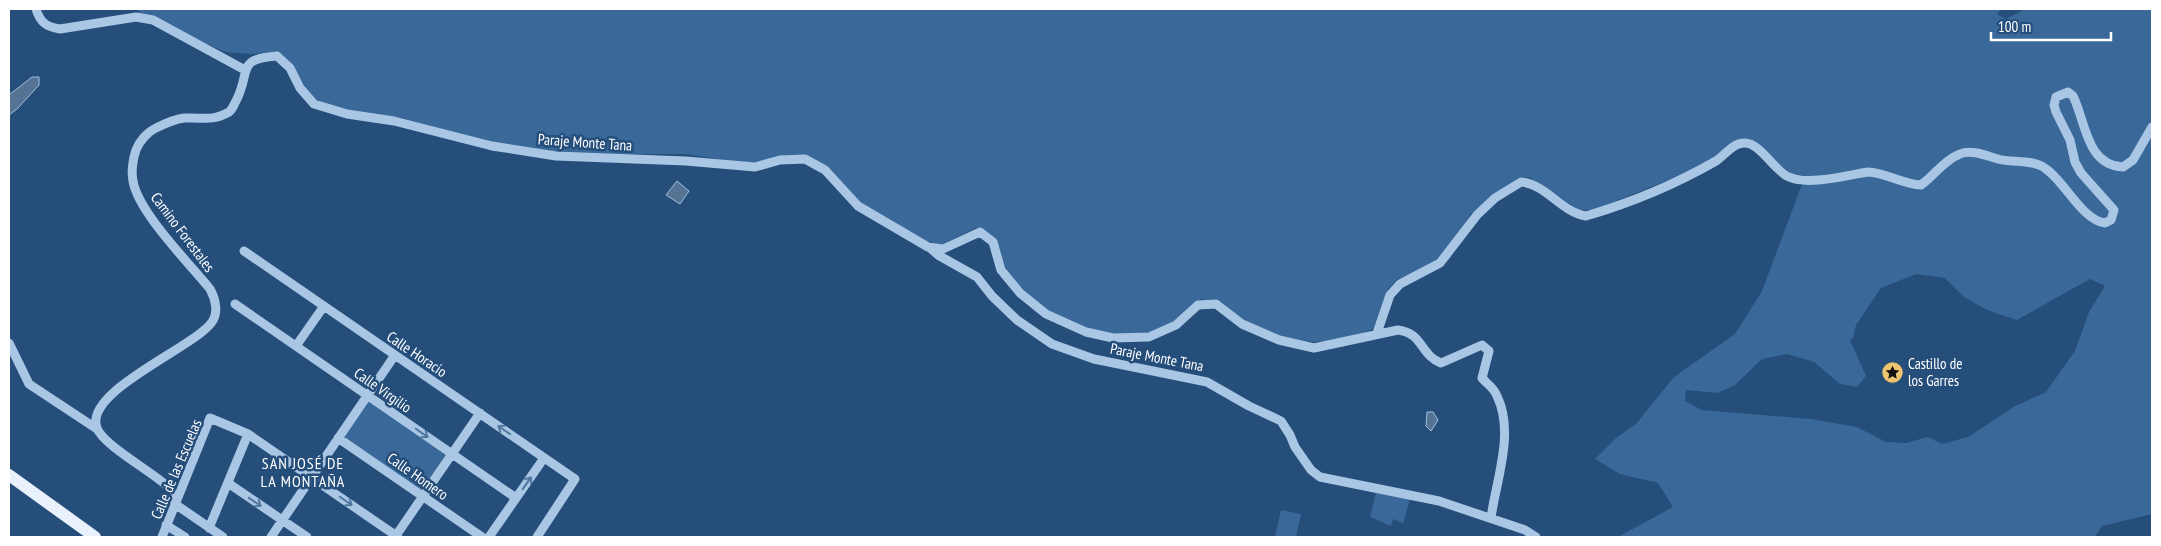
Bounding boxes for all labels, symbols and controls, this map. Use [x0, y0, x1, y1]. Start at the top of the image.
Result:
scale bar [1991, 10, 2111, 42]
text: 100 m [1998, 17, 2031, 36]
street label: Paraje Monte Tana [537, 129, 633, 155]
street label: Camino Forestales [147, 188, 219, 276]
street label: Calle Horacio [383, 327, 451, 381]
street label: Paraje Monte Tana [1109, 339, 1205, 375]
place label: Castillo de los Garres [1908, 354, 1962, 390]
place icon: Castillo de los Garres [1880, 360, 1904, 384]
street label: Calle Virgilio [351, 363, 415, 417]
street label: Calle de las Escuelas [146, 416, 206, 522]
one-way arrow [497, 425, 511, 435]
one-way arrow [415, 428, 429, 438]
street label: Calle Homero [384, 448, 452, 504]
district label: SAN JOSÉ DE LA MONTAÑA [261, 453, 345, 491]
one-way arrow [522, 476, 532, 490]
one-way arrow [339, 496, 353, 506]
one-way arrow [248, 497, 262, 507]

